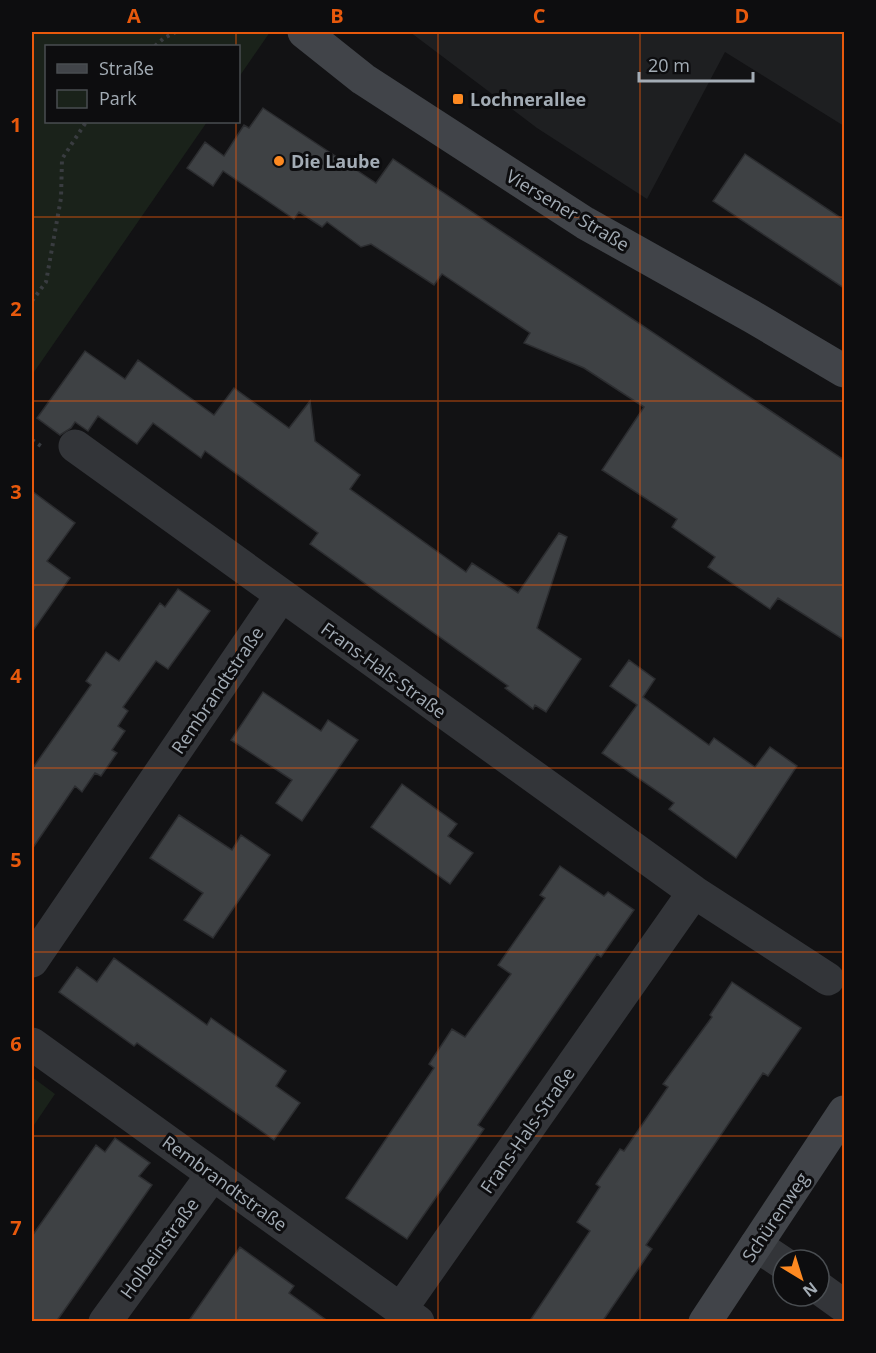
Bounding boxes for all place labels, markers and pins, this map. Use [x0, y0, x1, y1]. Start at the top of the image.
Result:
place label: Lochnerallee [470, 87, 586, 111]
marker: Lochnerallee [451, 92, 465, 106]
place label: Die Laube [291, 149, 380, 173]
marker: Die Laube [272, 154, 286, 168]

